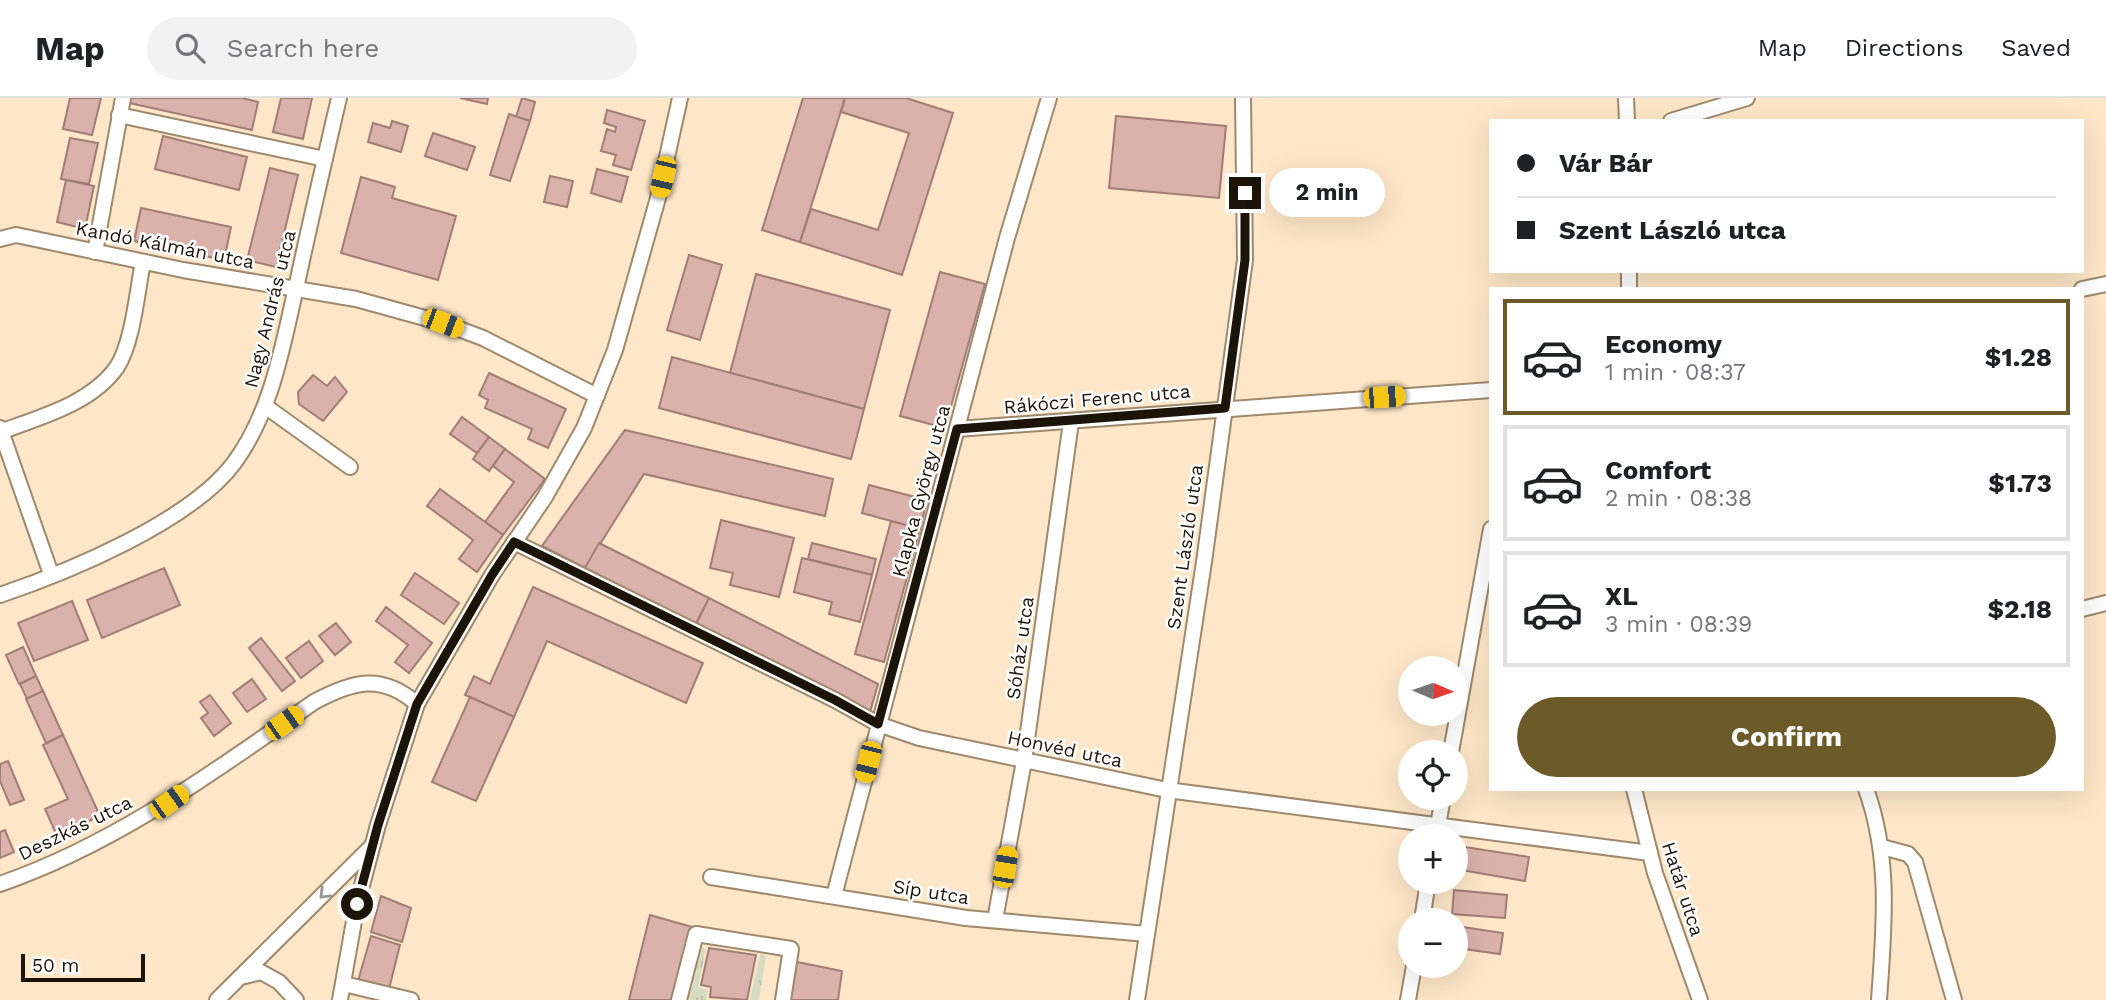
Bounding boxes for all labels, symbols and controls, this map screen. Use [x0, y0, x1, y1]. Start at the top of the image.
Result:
search box [147, 17, 637, 80]
text: Map [35, 29, 105, 68]
icon: search [171, 29, 209, 67]
text: Search here [227, 33, 379, 63]
text: Map [1758, 34, 1807, 62]
text: Directions [1845, 34, 1963, 62]
text: Saved [2001, 34, 2071, 62]
text: Vár Bár [1559, 148, 1653, 178]
car [649, 154, 678, 200]
callout: 2 min [1270, 168, 1385, 217]
route end [1229, 177, 1261, 209]
text: 2 min [1296, 179, 1358, 206]
text: Szent László utca [1559, 215, 1786, 245]
street label: Kandó Kálmán utca [74, 216, 256, 274]
street label: Nagy András utca [239, 228, 301, 390]
car [420, 306, 467, 340]
icon: car [1521, 326, 1584, 389]
text: Economy [1605, 329, 1722, 359]
text: $1.28 [1985, 342, 2052, 372]
text: 1 min · 08:37 [1605, 359, 1746, 386]
street label: Rákóczi Ferenc utca [1003, 379, 1192, 419]
car [1363, 385, 1406, 409]
street label: Klapka György utca [887, 402, 955, 580]
icon: car [1521, 452, 1584, 515]
text: Comfort [1605, 455, 1711, 485]
street label: Szent László utca [1162, 463, 1208, 631]
text: $1.73 [1988, 468, 2052, 498]
text: 2 min · 08:38 [1605, 485, 1752, 512]
icon: car [1521, 578, 1584, 641]
text: XL [1605, 581, 1638, 611]
text: $2.18 [1987, 594, 2052, 624]
street label: Sóház utca [1001, 595, 1039, 701]
text: 3 min · 08:39 [1605, 611, 1752, 638]
north arrow [1398, 656, 1468, 726]
map controls [1398, 656, 1468, 978]
button: Confirm [1517, 697, 2056, 777]
car [261, 702, 308, 744]
street label: Honvéd utca [1005, 726, 1125, 772]
car [853, 739, 884, 785]
button: locate [1398, 740, 1468, 810]
car [146, 781, 193, 823]
street label: Deszkás utca [14, 790, 136, 865]
button: + [1398, 824, 1468, 894]
street label: Határ utca [1657, 839, 1709, 939]
car [992, 844, 1019, 890]
street label: Síp utca [891, 875, 971, 909]
one-way arrow [319, 885, 332, 898]
route start [341, 888, 373, 920]
button: − [1398, 908, 1468, 978]
scale bar [21, 951, 145, 983]
text: 50 m [32, 954, 79, 977]

